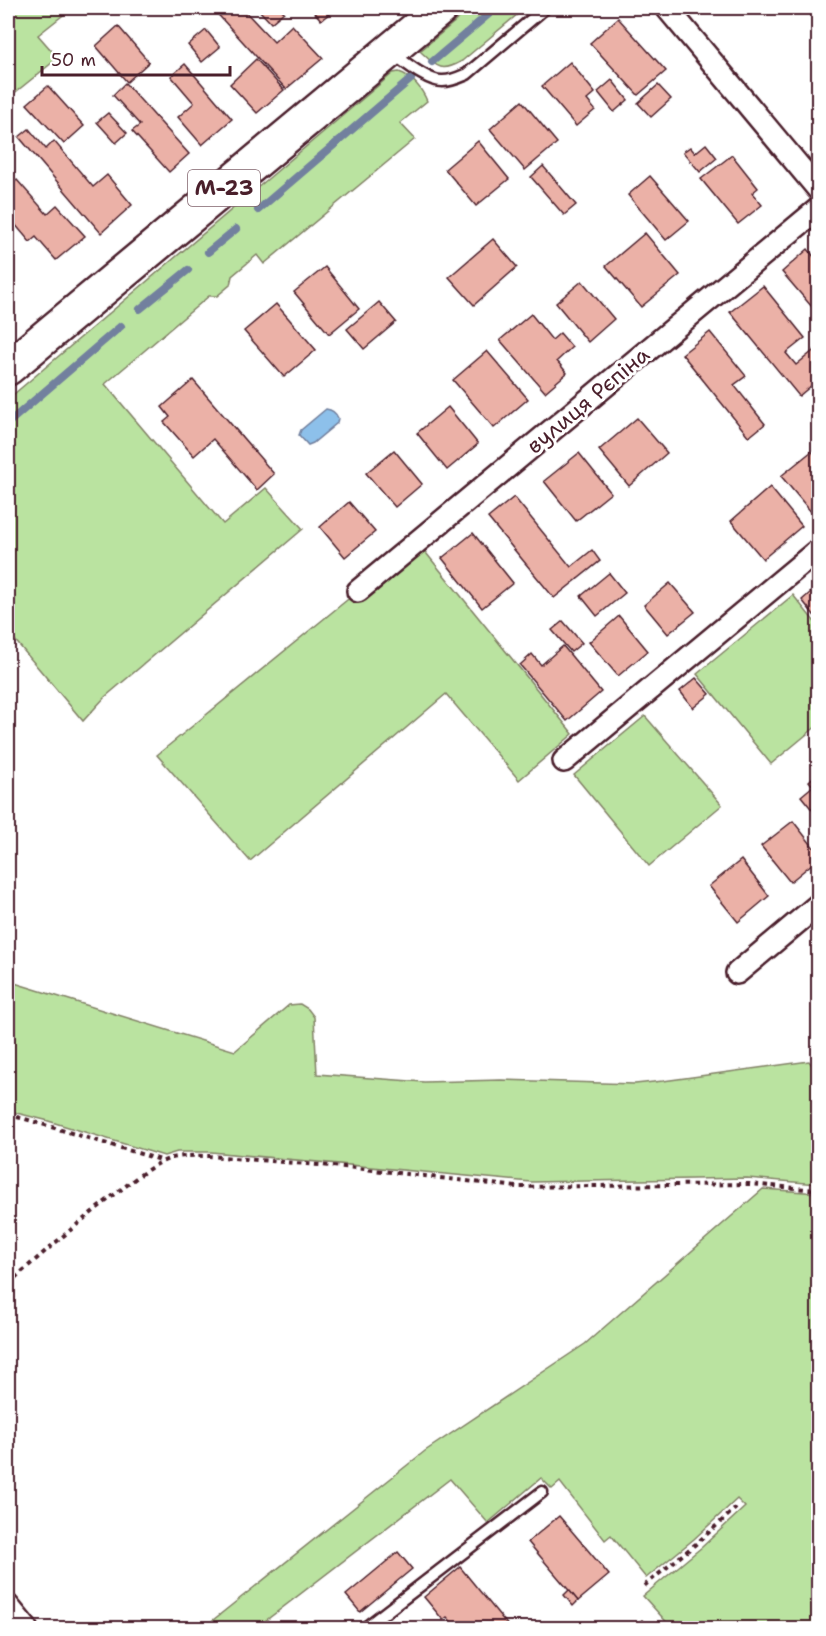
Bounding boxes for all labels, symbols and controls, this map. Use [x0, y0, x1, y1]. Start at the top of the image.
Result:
scale bar [42, 39, 230, 77]
text: 50 m [51, 48, 96, 72]
road number: М-23 [188, 170, 260, 206]
street label: вулиця Рєпіна [520, 340, 656, 460]

